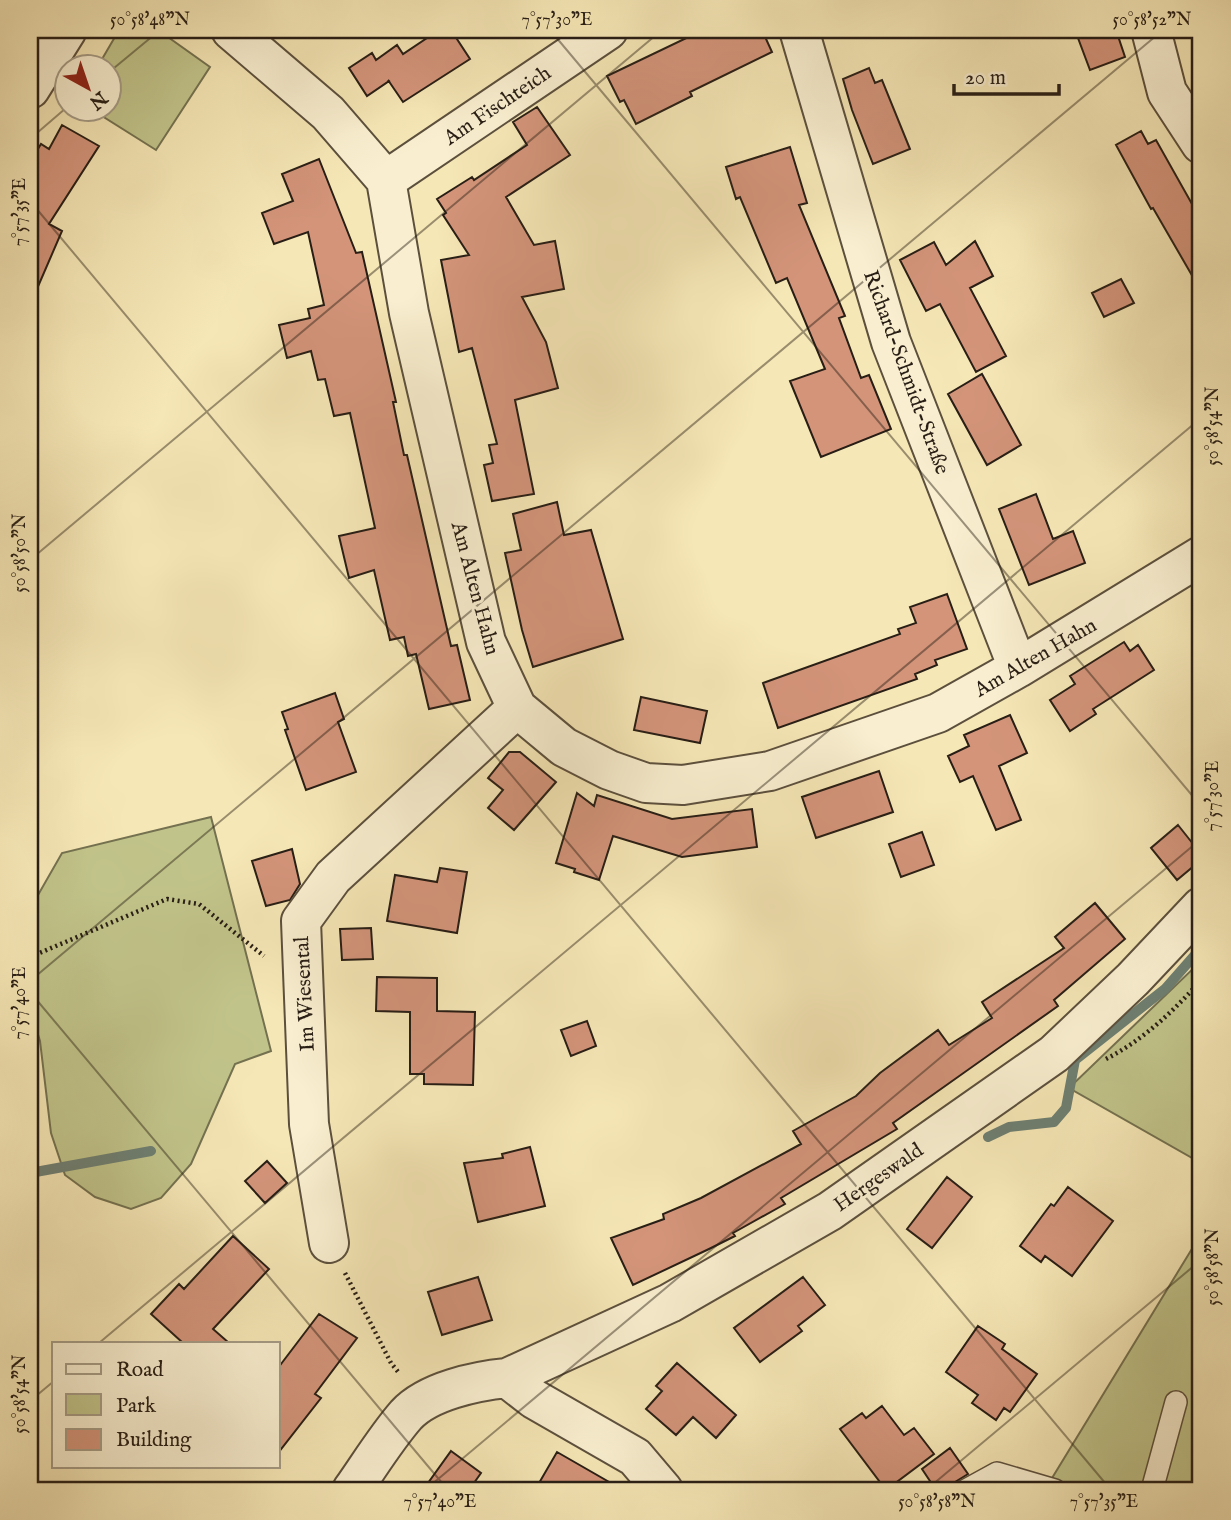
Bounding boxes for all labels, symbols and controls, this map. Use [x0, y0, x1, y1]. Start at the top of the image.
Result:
text: 50°58'48"N [110, 9, 190, 32]
text: 7°57'30"E [521, 9, 593, 32]
text: 50°58'52"N [1113, 9, 1192, 32]
north arrow [52, 52, 122, 122]
scale bar [954, 52, 1060, 96]
street label: Am Fischteich [438, 60, 557, 153]
text: 20 m [965, 65, 1006, 92]
text: N [83, 84, 112, 114]
text: 7°57'35"E [9, 178, 32, 246]
street label: Richard-Schmidt-Straße [856, 267, 955, 479]
text: 50°58'54"N [1202, 386, 1225, 466]
text: 50°58'50"N [9, 513, 32, 593]
street label: Am Alten Hahn [444, 518, 505, 658]
street label: Am Alten Hahn [969, 612, 1102, 705]
text: 7°57'30"E [1202, 760, 1225, 832]
street label: Im Wiesental [289, 935, 322, 1052]
text: 7°57'40"E [9, 966, 32, 1040]
street label: Hergeswald [829, 1137, 930, 1219]
text: 50°58'58"N [1202, 1228, 1225, 1306]
legend [52, 1342, 280, 1468]
text: 50°58'54"N [9, 1354, 32, 1434]
text: Road [116, 1357, 164, 1384]
text: Park [116, 1393, 157, 1420]
text: Building [116, 1427, 192, 1454]
text: 7°57'40"E [403, 1491, 477, 1514]
text: 50°58'58"N [898, 1491, 976, 1514]
text: 7°57'35"E [1070, 1491, 1138, 1514]

